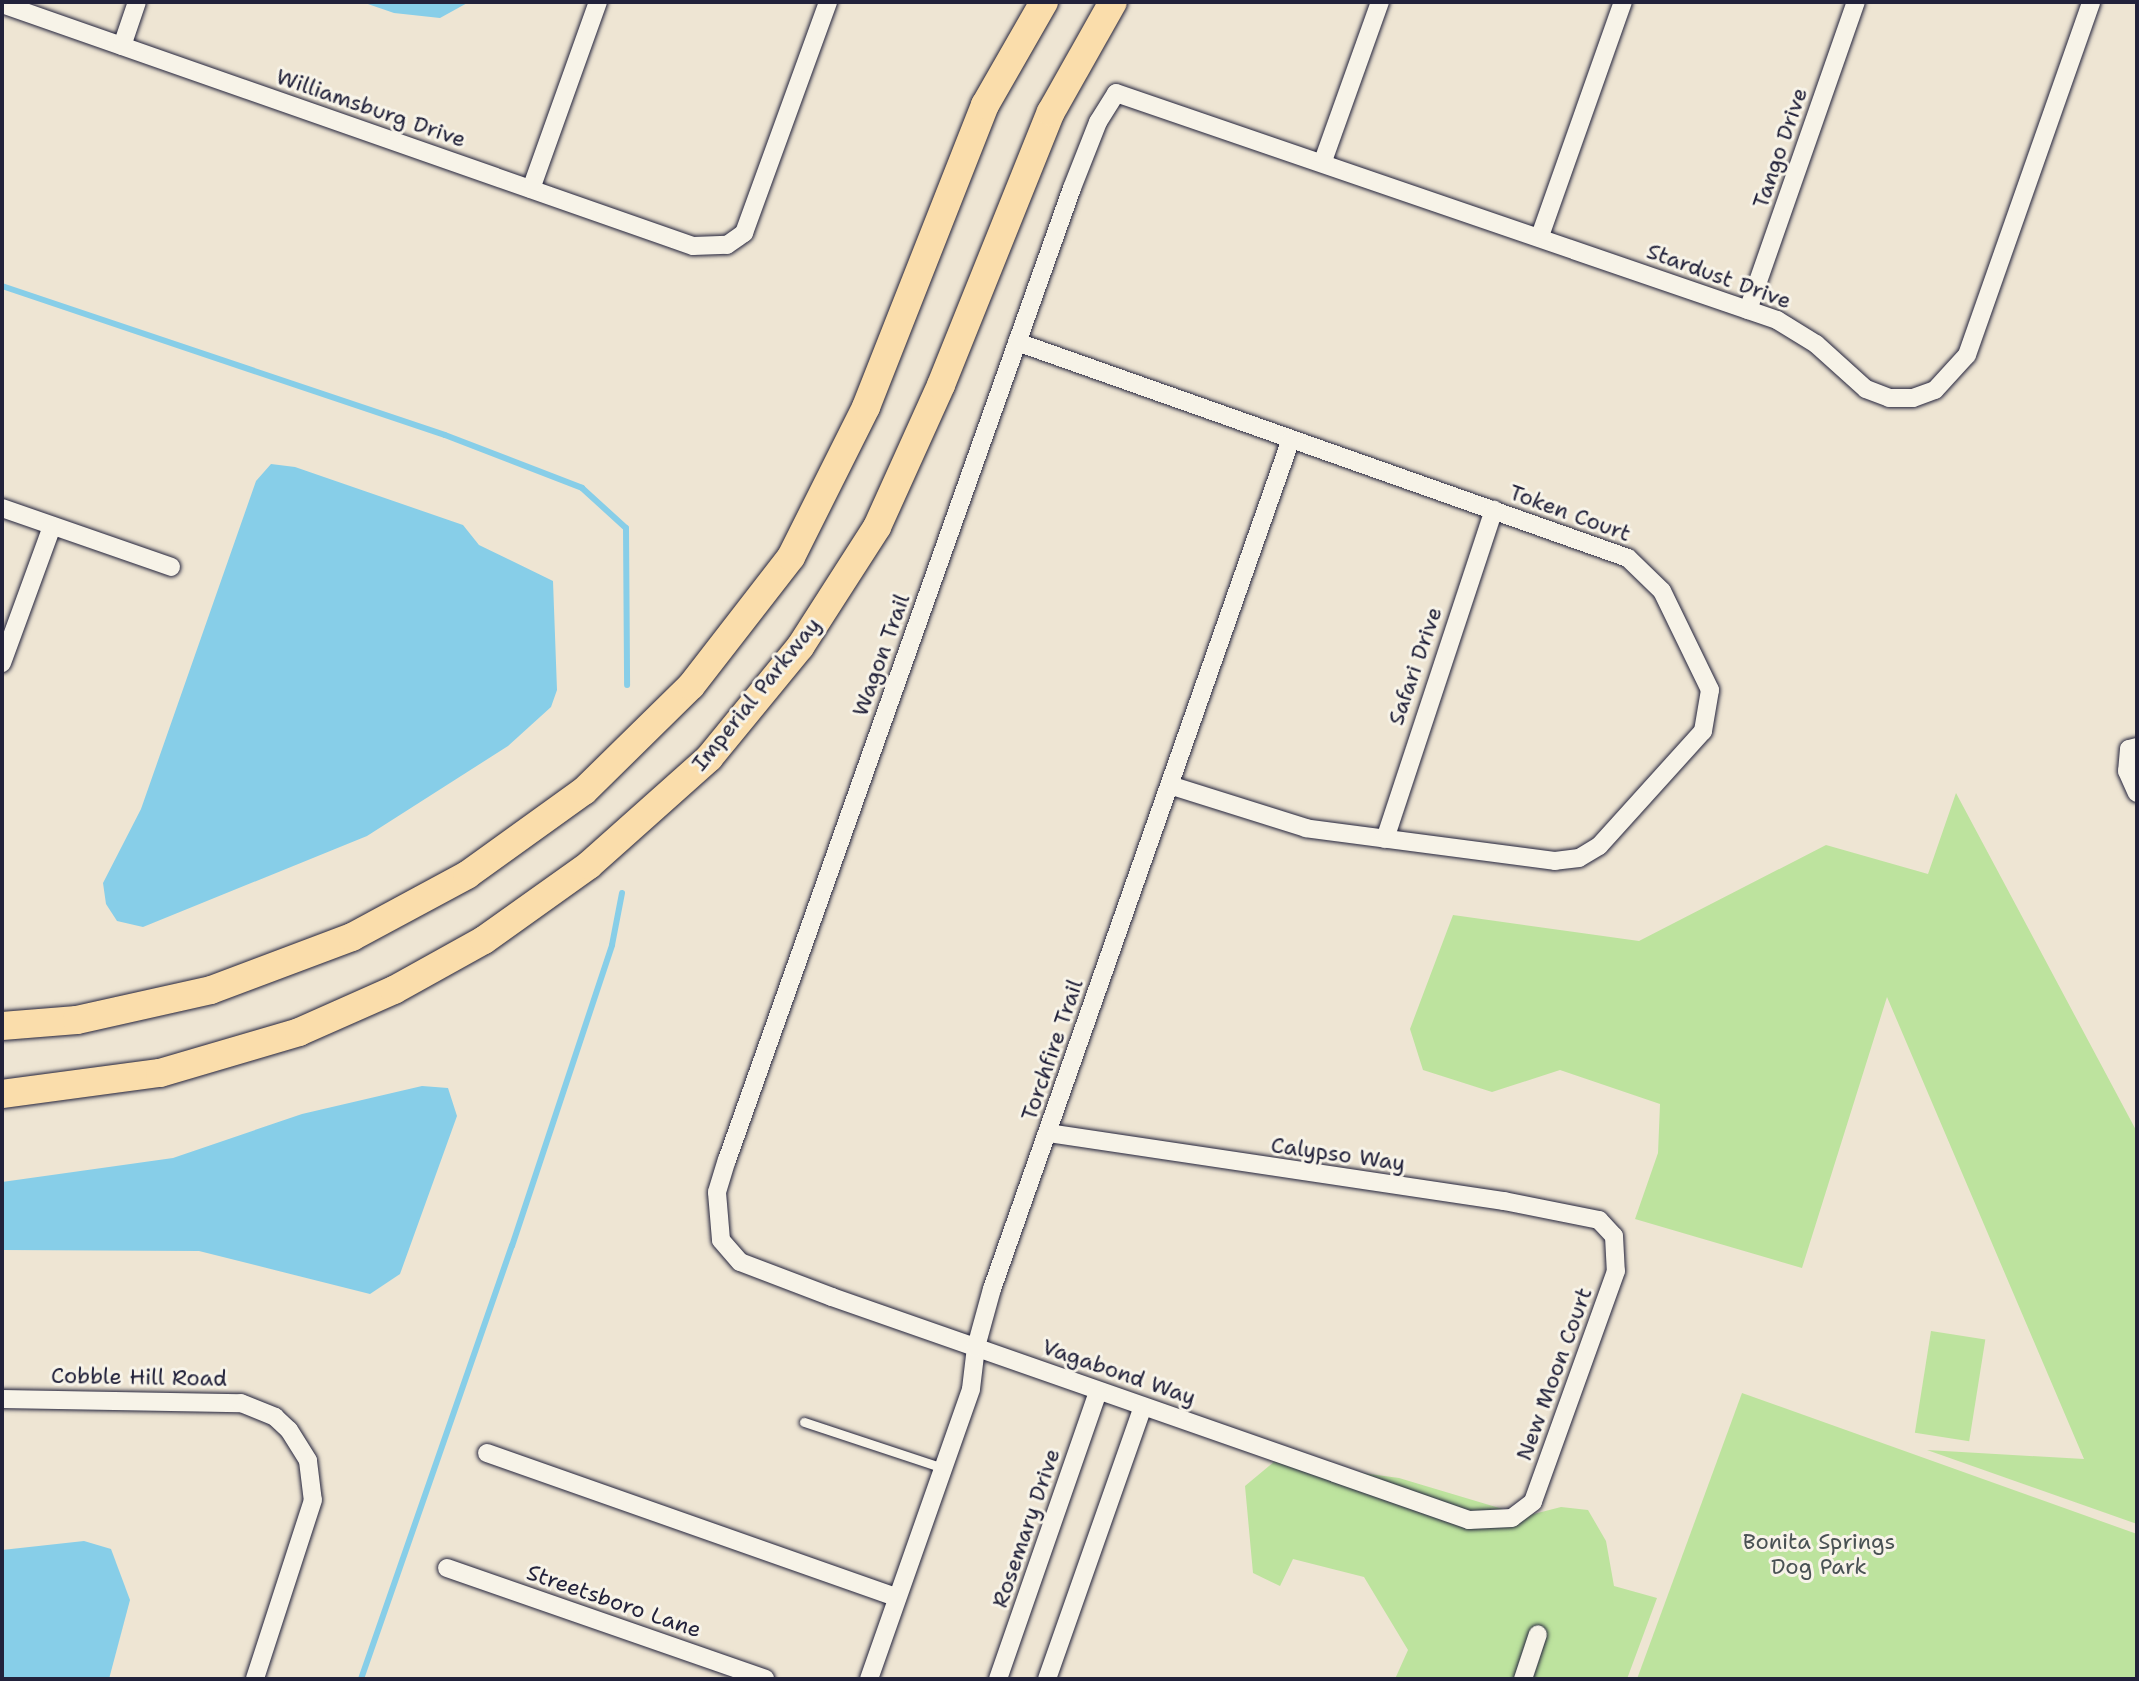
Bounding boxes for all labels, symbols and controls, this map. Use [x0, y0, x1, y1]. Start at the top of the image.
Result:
street label: Williamsburg Drive [273, 63, 469, 153]
street label: Tango Drive [1747, 84, 1813, 212]
street label: Stardust Drive [1643, 238, 1795, 314]
street label: Token Court [1506, 479, 1634, 547]
street label: Wagon Trail [847, 590, 915, 720]
street label: Safari Drive [1382, 604, 1448, 728]
street label: Imperial Parkway [686, 612, 826, 776]
street label: Torchfire Trail [1015, 976, 1089, 1124]
street label: Calypso Way [1269, 1132, 1407, 1176]
street label: New Moon Court [1510, 1284, 1598, 1464]
street label: Vagabond Way [1039, 1333, 1199, 1411]
street label: Cobble Hill Road [51, 1362, 227, 1392]
street label: Rosemary Drive [986, 1445, 1066, 1611]
park label: Bonita Springs Dog Park [1743, 1528, 1895, 1580]
street label: Streetsboro Lane [523, 1559, 705, 1643]

